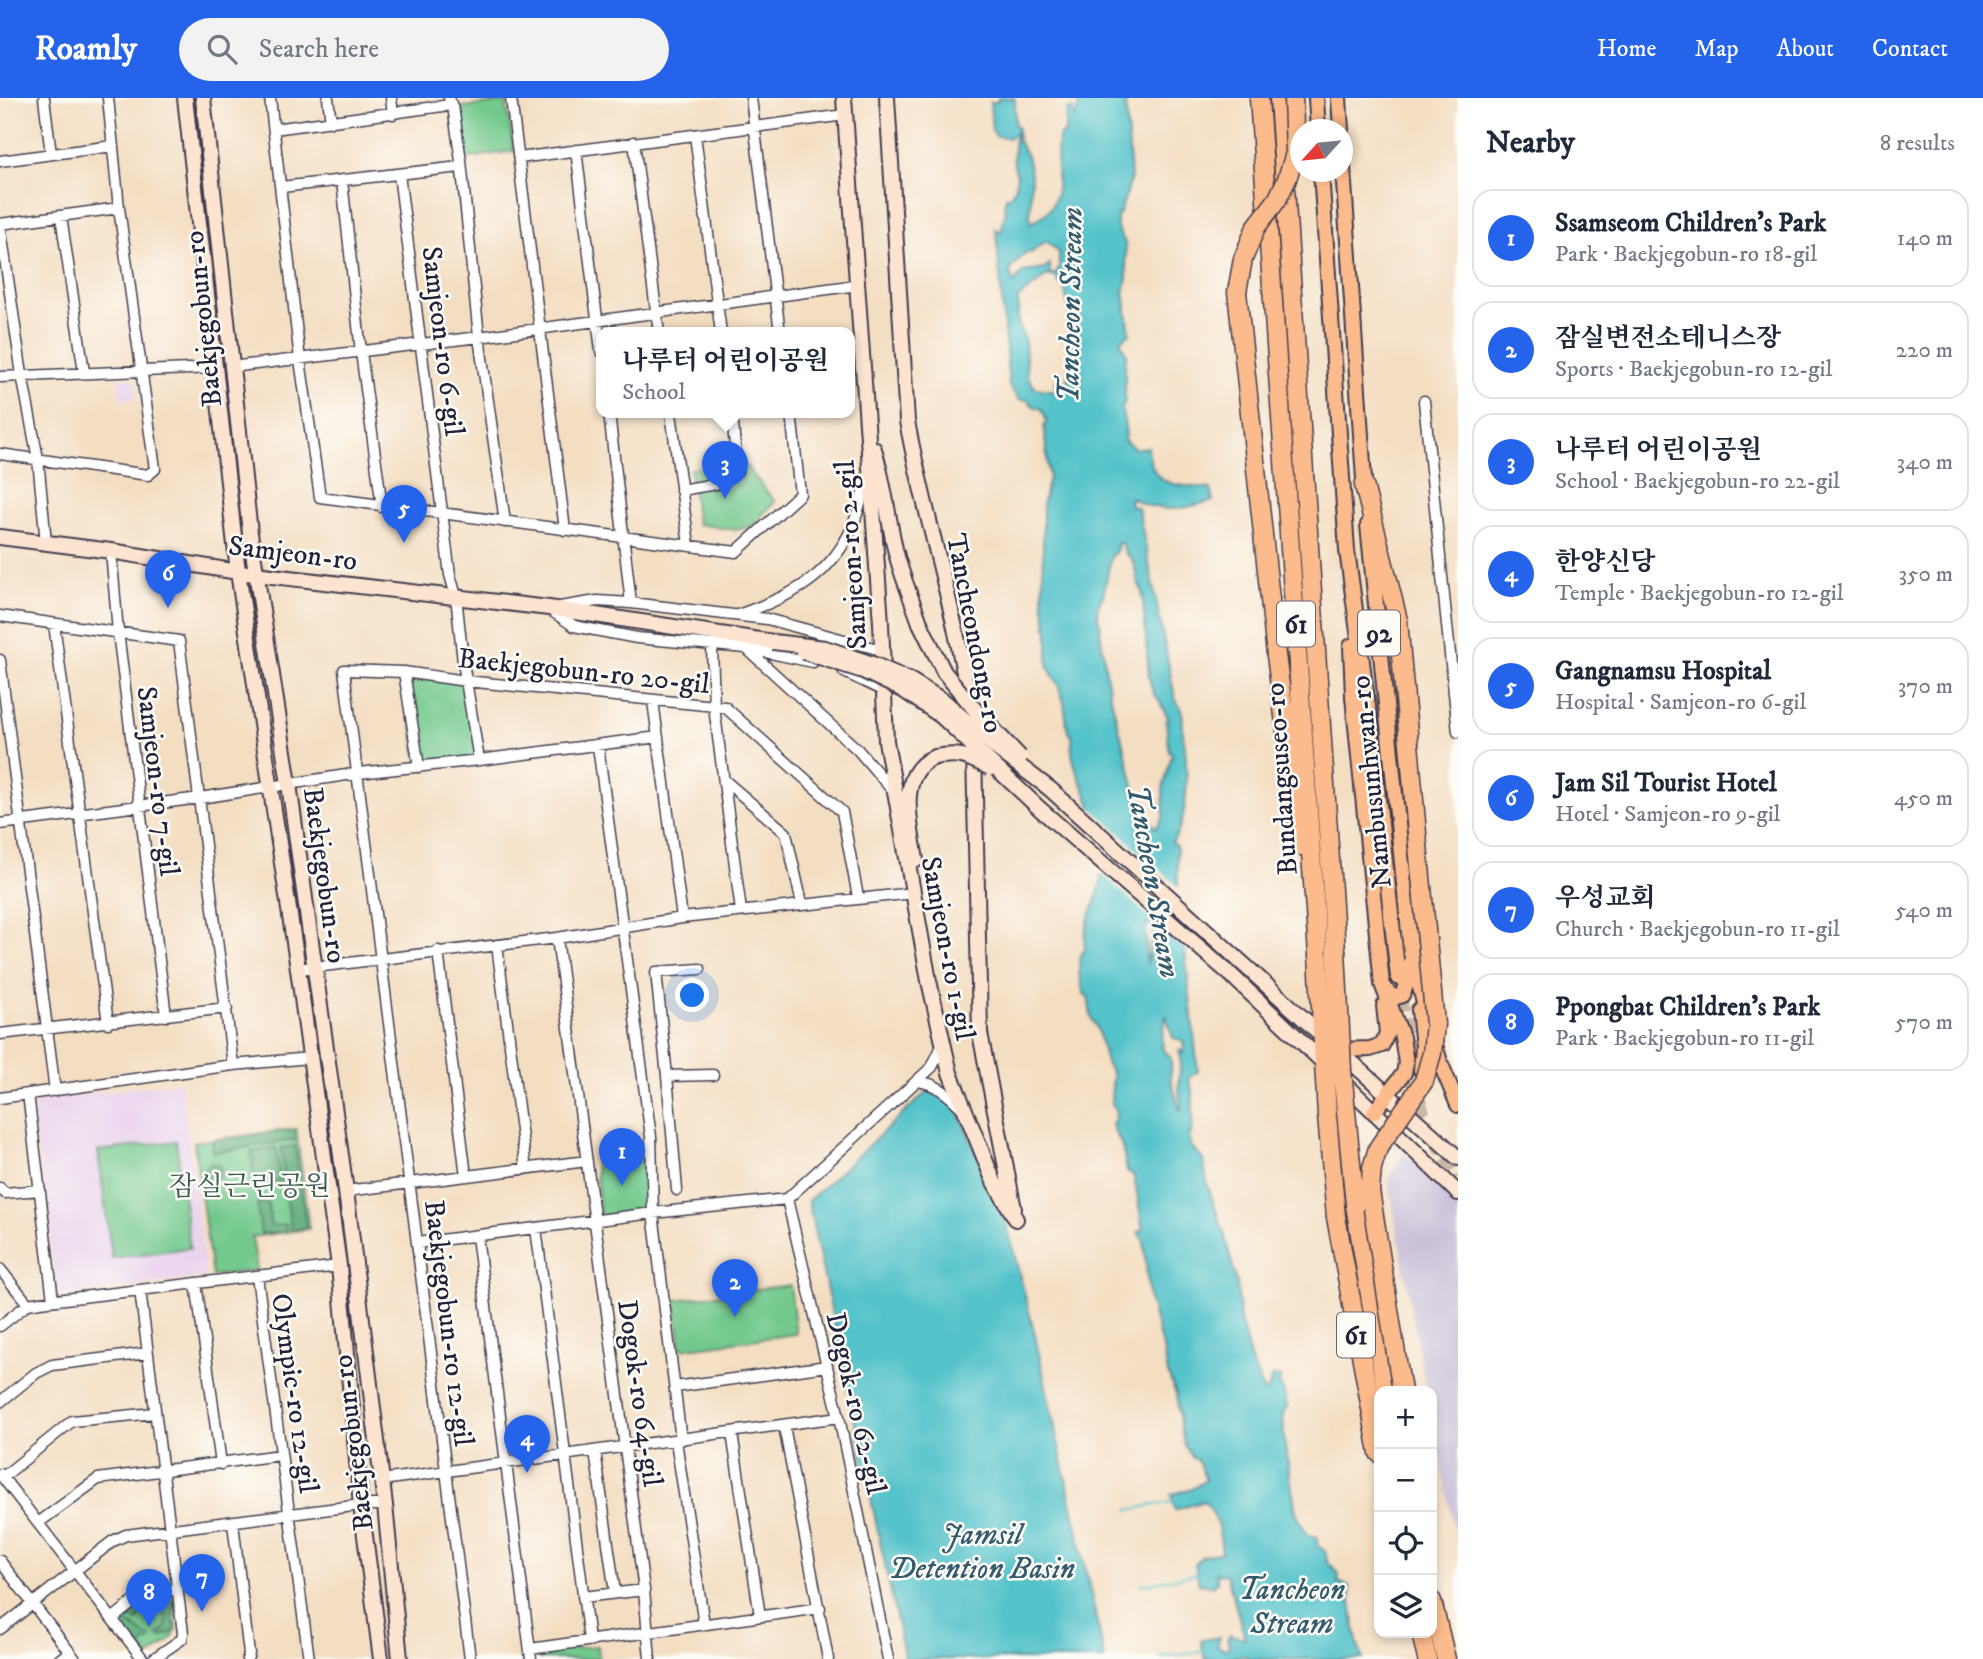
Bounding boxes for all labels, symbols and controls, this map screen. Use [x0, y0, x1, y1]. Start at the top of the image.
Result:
search box [179, 18, 669, 81]
text: Roamly [35, 29, 137, 70]
icon: search [203, 30, 241, 68]
text: Search here [259, 33, 379, 66]
text: Home [1597, 34, 1656, 64]
text: Map [1694, 34, 1739, 64]
text: About [1777, 34, 1834, 64]
text: Contact [1872, 34, 1948, 64]
north arrow [1290, 119, 1353, 182]
text: Nearby [1486, 125, 1575, 162]
text: 8 results [1880, 129, 1955, 158]
water label: Tancheon Stream [1051, 207, 1092, 403]
text: Ssamseom Children's Park [1555, 207, 1826, 240]
text: 1 [1507, 224, 1515, 253]
text: 140 m [1897, 224, 1953, 253]
street label: Baekjegobun-ro [177, 229, 230, 409]
text: Park · Baekjegobun-ro 18-gil [1555, 240, 1817, 269]
street label: Samjeon-ro 6-gil [414, 244, 472, 439]
text: 잠실변전소테니스장 [1555, 322, 1781, 355]
popup [596, 327, 855, 418]
text: 2 [1505, 336, 1517, 365]
text: 220 m [1896, 336, 1953, 365]
text: 나루터 어린이공원 [622, 345, 829, 378]
text: Sports · Baekjegobun-ro 12-gil [1555, 355, 1832, 384]
text: School [622, 378, 685, 407]
text: 나루터 어린이공원 [1555, 434, 1762, 467]
pin: 3 [702, 441, 748, 499]
text: 3 [1507, 448, 1515, 477]
text: 340 m [1897, 448, 1953, 477]
street label: Samjeon-ro 2-gil [827, 458, 876, 651]
text: School · Baekjegobun-ro 22-gil [1555, 467, 1840, 496]
pin: 5 [381, 485, 427, 543]
street label: Samjeon-ro [226, 528, 359, 579]
street label: Tancheondong-ro [938, 530, 1011, 736]
text: 한양신당 [1555, 546, 1655, 579]
pin: 6 [145, 550, 191, 608]
text: 4 [1504, 560, 1518, 589]
text: 350 m [1898, 560, 1953, 589]
text: Temple · Baekjegobun-ro 12-gil [1555, 579, 1844, 608]
road number: 61 [1277, 602, 1315, 646]
road number: 92 [1358, 610, 1400, 656]
street label: Baekjegobun-ro 20-gil [456, 641, 712, 702]
text: Gangnamsu Hospital [1555, 655, 1771, 688]
text: 5 [1505, 672, 1517, 701]
text: 370 m [1898, 672, 1953, 701]
street label: Nambusunhwan-ro [1343, 674, 1400, 890]
street label: Bundangsuseo-ro [1257, 682, 1306, 876]
street label: Samjeon-ro 7-gil [129, 684, 187, 879]
text: Hospital · Samjeon-ro 6-gil [1555, 688, 1806, 717]
text: Jam Sil Tourist Hotel [1555, 767, 1777, 800]
water label: Tancheon Stream [1117, 782, 1188, 981]
text: 6 [1505, 784, 1517, 813]
text: 450 m [1894, 784, 1953, 813]
street label: Baekjegobun-ro [295, 785, 354, 965]
text: Hotel · Samjeon-ro 9-gil [1555, 800, 1781, 829]
street label: Samjeon-ro 1-gil [913, 853, 983, 1044]
text: 우성교회 [1555, 882, 1655, 915]
text: 7 [1505, 896, 1517, 925]
text: 540 m [1895, 896, 1953, 925]
text: Church · Baekjegobun-ro 11-gil [1555, 915, 1840, 944]
your location [675, 978, 709, 1012]
text: Ppongbat Children's Park [1555, 991, 1821, 1024]
text: 8 [1505, 1008, 1517, 1037]
text: 570 m [1895, 1008, 1953, 1037]
text: Park · Baekjegobun-ro 11-gil [1555, 1024, 1814, 1053]
pin: 1 [599, 1128, 645, 1186]
park label: 잠실근린공원 [169, 1169, 331, 1204]
street label: Baekjegobun-ro 12-gil [416, 1198, 481, 1449]
pin: 2 [712, 1259, 758, 1317]
street label: Olympic-ro 12-gil [263, 1291, 326, 1496]
street label: Dogok-ro 64-gil [609, 1298, 670, 1489]
street label: Dogok-ro 62-gil [818, 1309, 894, 1498]
road number: 61 [1337, 1312, 1375, 1358]
street label: Baekjegobun-ro [325, 1353, 382, 1533]
map controls [1374, 1386, 1437, 1638]
button: + [1374, 1386, 1437, 1449]
pin: 4 [504, 1415, 550, 1473]
button: − [1374, 1449, 1437, 1512]
button: locate [1374, 1512, 1437, 1575]
water label: Jamsil Detention Basin [889, 1517, 1075, 1588]
pin: 7 [179, 1554, 225, 1612]
pin: 8 [126, 1569, 172, 1627]
water label: Tancheon Stream [1239, 1572, 1345, 1643]
button: layers [1374, 1575, 1437, 1638]

